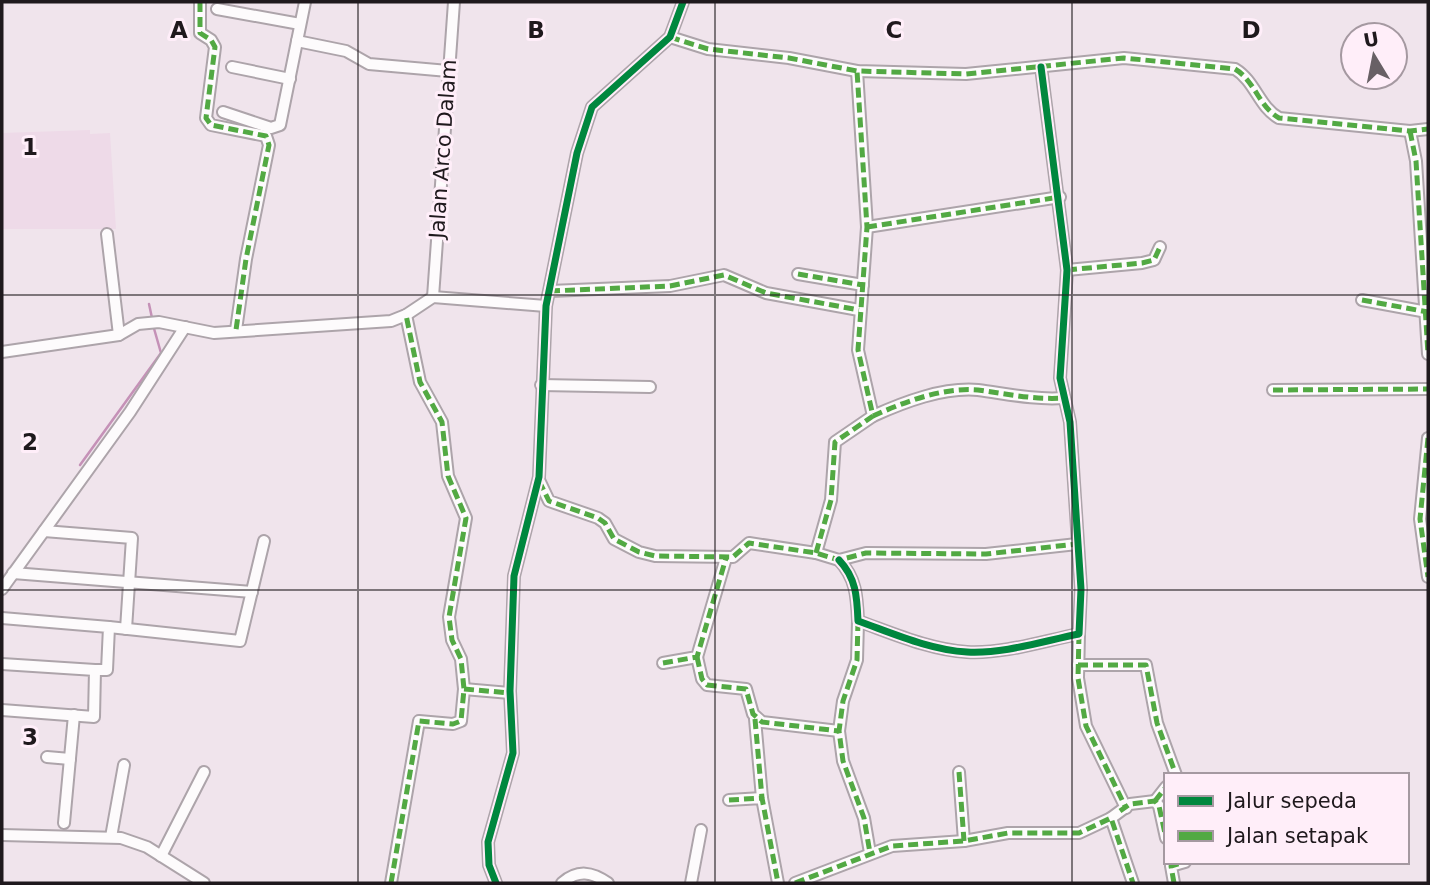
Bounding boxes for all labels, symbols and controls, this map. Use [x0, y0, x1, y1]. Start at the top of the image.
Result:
text: A [170, 17, 188, 43]
text: B [527, 17, 545, 43]
text: C [886, 17, 902, 43]
text: D [1241, 17, 1261, 43]
north arrow [1339, 21, 1409, 91]
text: U [1362, 27, 1381, 51]
street label: Jalan Arco Dalam [425, 59, 461, 241]
text: 1 [22, 134, 38, 160]
text: 2 [22, 429, 38, 455]
text: 3 [22, 724, 38, 750]
legend [1164, 773, 1409, 864]
text: Jalur sepeda [1225, 789, 1357, 813]
text: Jalan setapak [1225, 824, 1369, 848]

